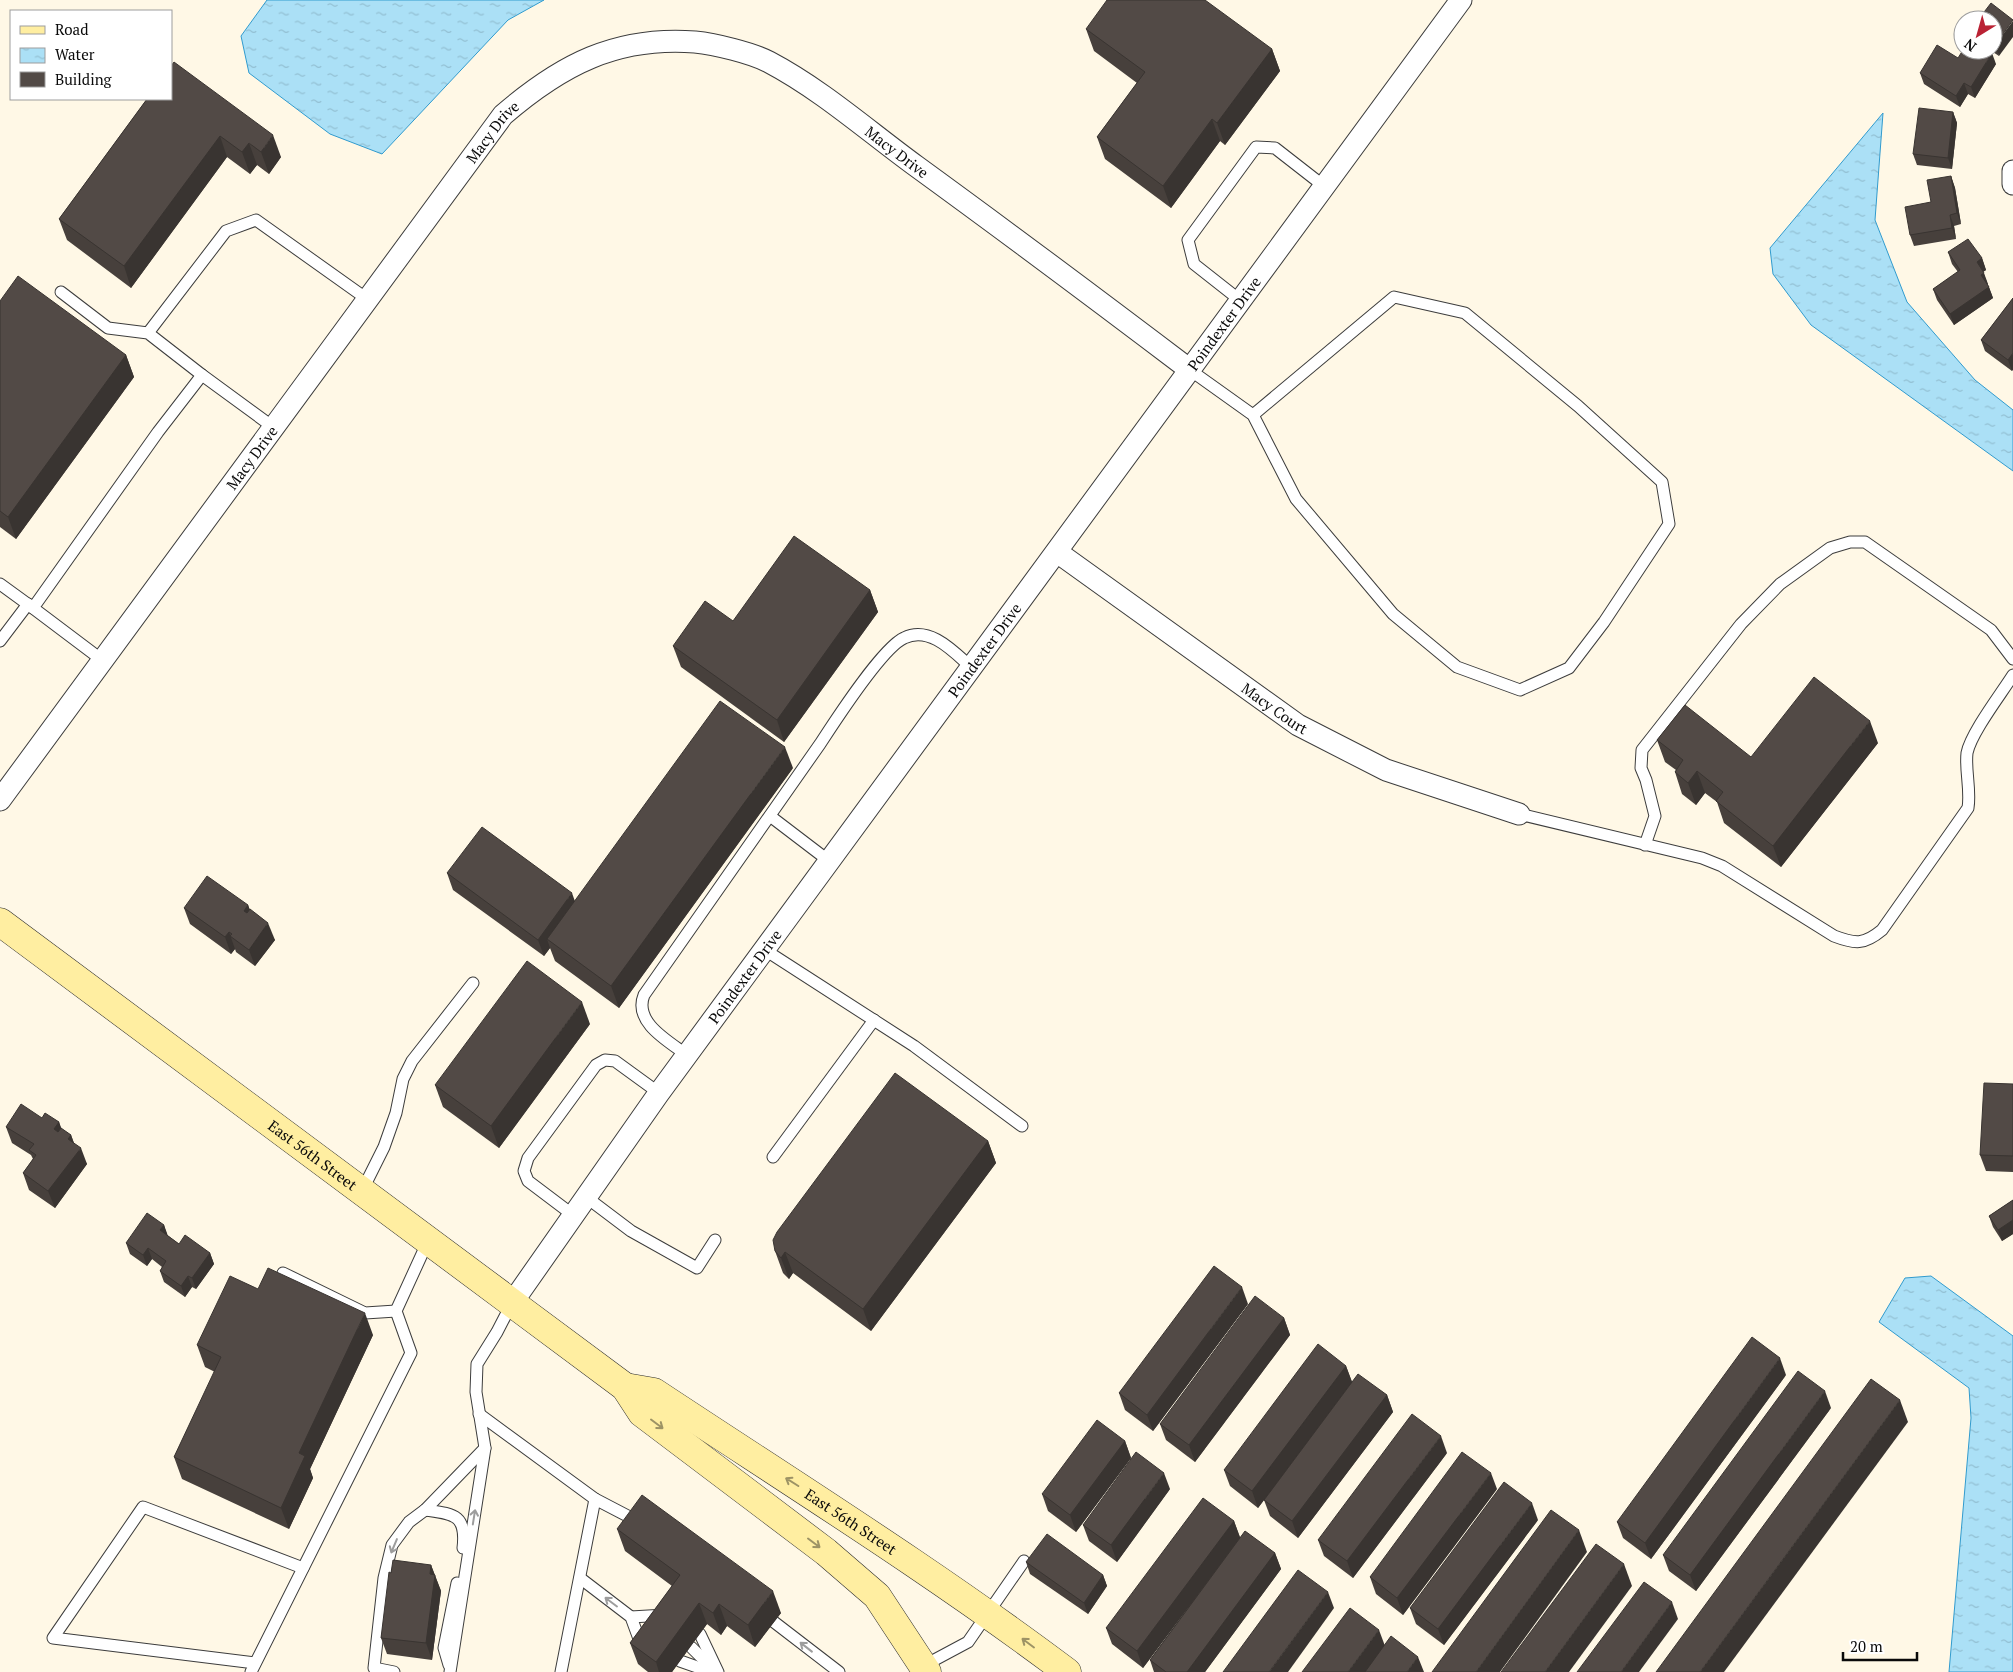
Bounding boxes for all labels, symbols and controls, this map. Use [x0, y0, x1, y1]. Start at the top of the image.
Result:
legend [10, 10, 172, 100]
north arrow [1953, 10, 2003, 60]
text: Road [55, 19, 88, 39]
text: N [1960, 35, 1980, 57]
text: Water [55, 44, 95, 64]
text: Building [55, 69, 113, 89]
street label: Macy Drive [461, 96, 523, 167]
street label: Macy Drive [861, 121, 933, 182]
street label: Poindexter Drive [1183, 272, 1265, 374]
street label: Macy Drive [221, 421, 282, 493]
street label: Poindexter Drive [943, 599, 1025, 701]
street label: Macy Court [1238, 678, 1311, 738]
street label: Poindexter Drive [703, 925, 786, 1027]
street label: East 56th Street [264, 1115, 362, 1195]
one-way arrow [650, 1418, 663, 1429]
one-way arrow [786, 1477, 800, 1487]
street label: East 56th Street [801, 1484, 901, 1559]
one-way arrow [470, 1510, 480, 1526]
one-way arrow [388, 1538, 398, 1553]
one-way arrow [807, 1538, 821, 1548]
one-way arrow [605, 1596, 618, 1607]
scale bar [1843, 1630, 1917, 1662]
text: 20 m [1850, 1636, 1883, 1656]
one-way arrow [1021, 1638, 1035, 1648]
one-way arrow [799, 1642, 813, 1652]

